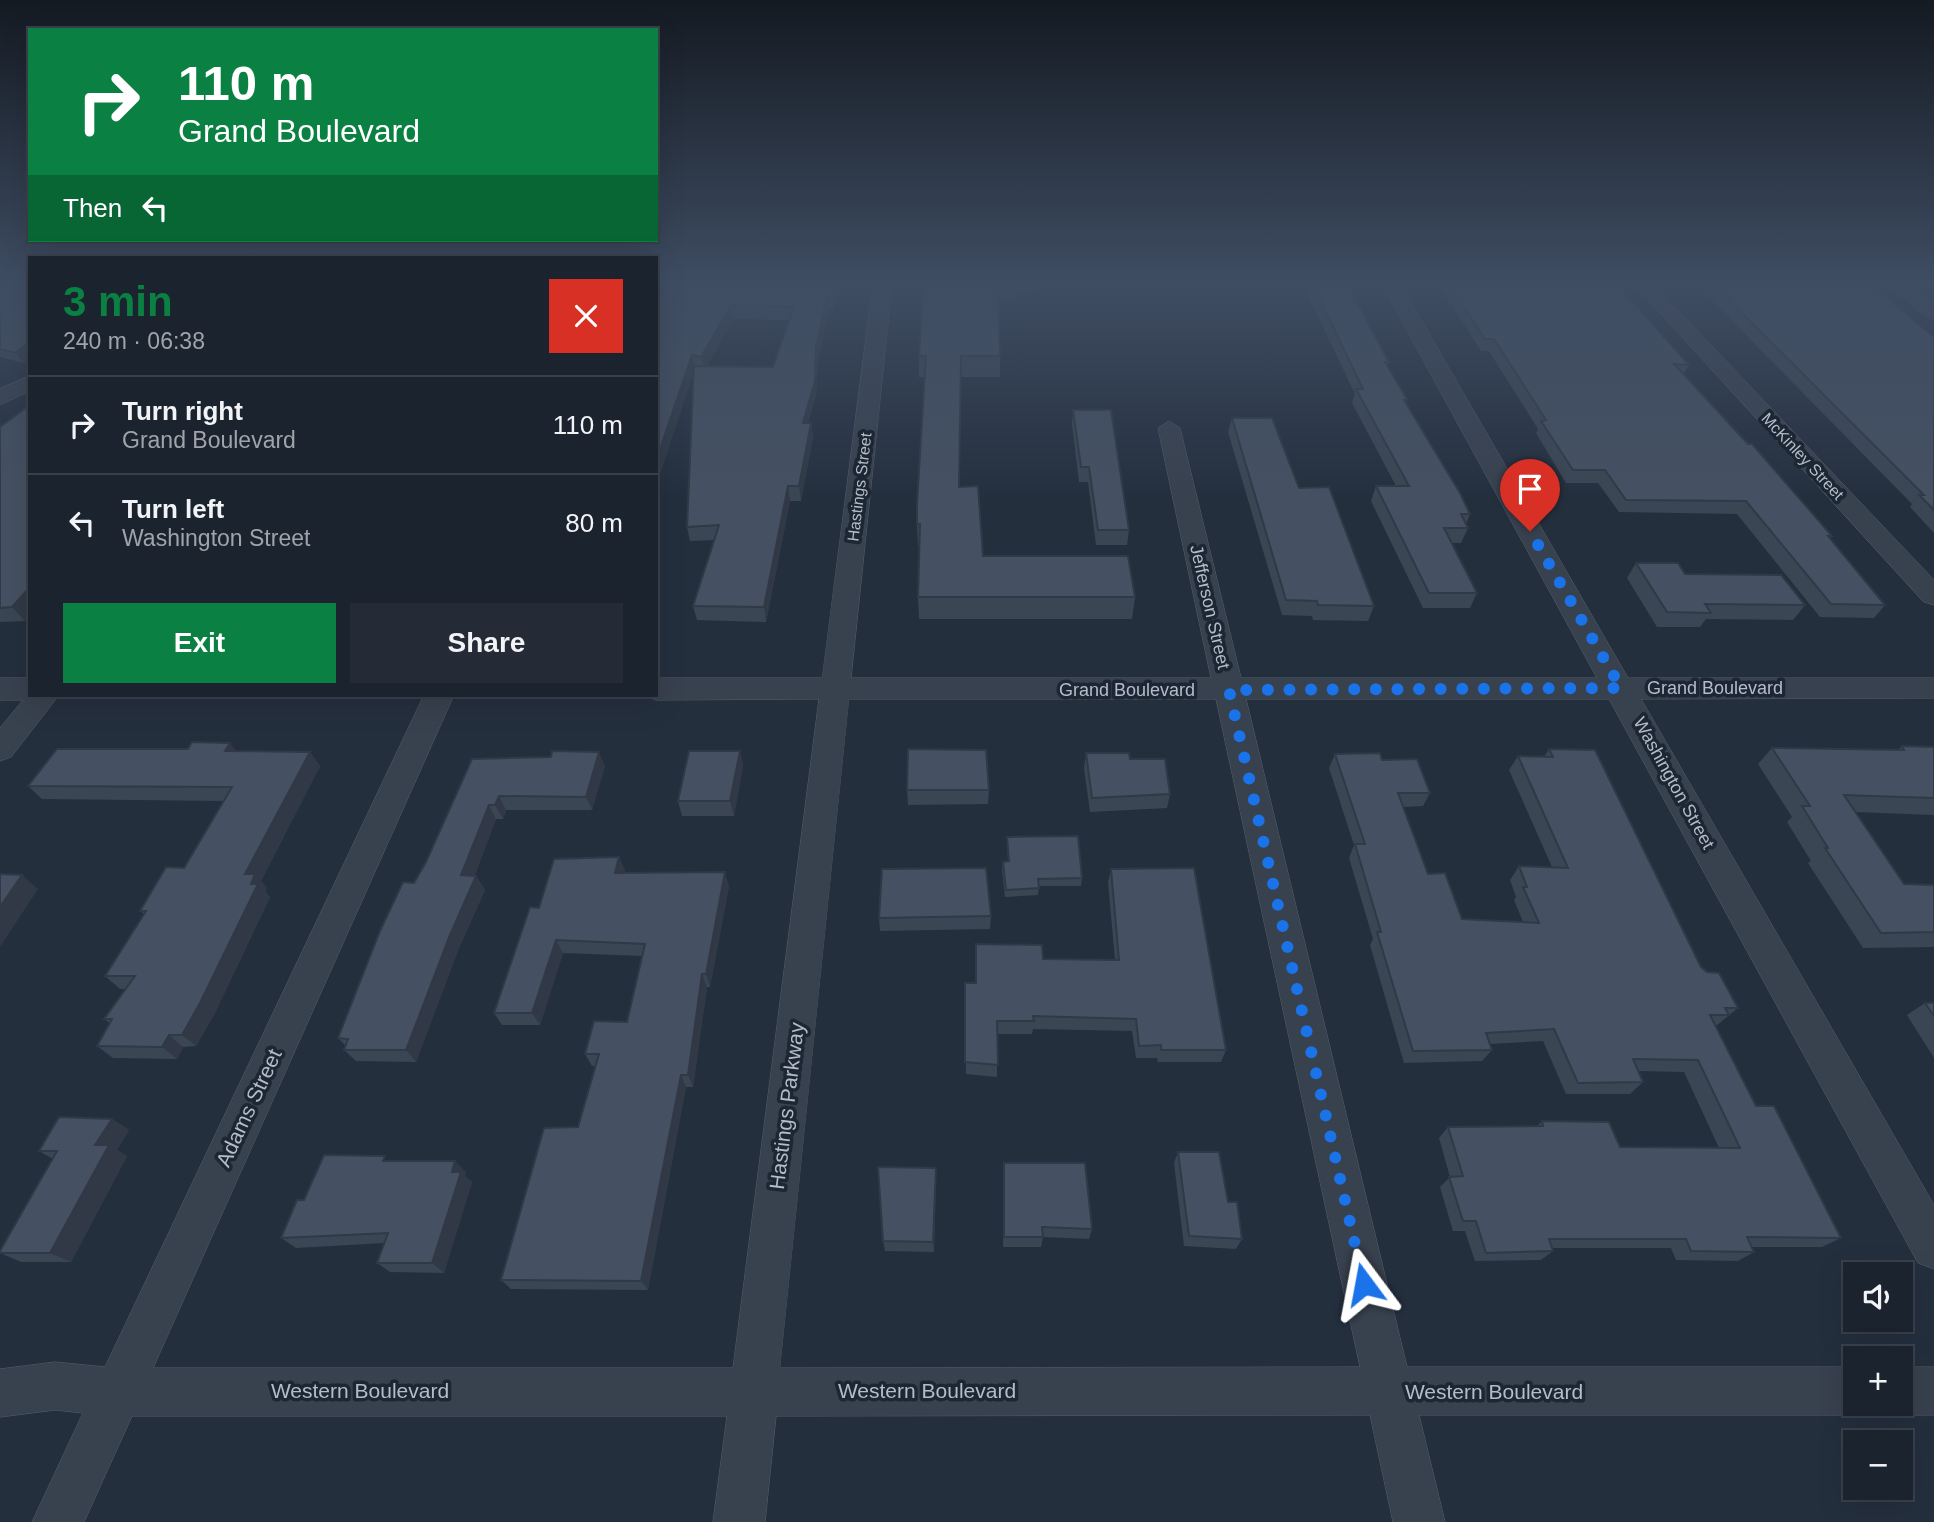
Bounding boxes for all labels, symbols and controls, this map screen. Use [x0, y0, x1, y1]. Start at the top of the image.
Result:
icon: right [63, 56, 154, 147]
text: 110 m [178, 56, 314, 110]
text: Grand Boulevard [178, 113, 420, 149]
icon: left [136, 189, 174, 227]
text: Then [63, 193, 122, 223]
text: 3 min [63, 278, 173, 325]
button: close [549, 279, 623, 353]
text: 240 m · 06:38 [63, 328, 205, 354]
text: Turn right [122, 396, 243, 426]
icon: right [63, 406, 101, 444]
text: 110 m [553, 410, 623, 440]
street label: McKinley Street [1758, 410, 1847, 504]
text: Grand Boulevard [122, 427, 296, 453]
street label: Hastings Street [844, 431, 875, 542]
pin [1500, 459, 1560, 531]
icon: arrive [1511, 470, 1549, 508]
text: Turn left [122, 494, 224, 524]
icon: left [63, 504, 101, 542]
text: 80 m [565, 508, 623, 538]
text: Washington Street [122, 525, 310, 551]
street label: Jefferson Street [1186, 543, 1234, 671]
button: Exit [63, 603, 336, 683]
button: Share [350, 603, 623, 683]
street label: Grand Boulevard [1647, 678, 1783, 698]
street label: Grand Boulevard [1059, 680, 1195, 700]
street label: Washington Street [1630, 714, 1718, 852]
street label: Hastings Parkway [765, 1021, 808, 1191]
street label: Adams Street [211, 1045, 286, 1170]
position arrow [1327, 1247, 1401, 1321]
map controls [1843, 1262, 1913, 1500]
button: sound [1843, 1262, 1913, 1332]
button: + [1843, 1346, 1913, 1416]
street label: Western Boulevard [271, 1379, 449, 1402]
street label: Western Boulevard [838, 1379, 1016, 1402]
street label: Western Boulevard [1405, 1380, 1583, 1403]
button: − [1843, 1430, 1913, 1500]

